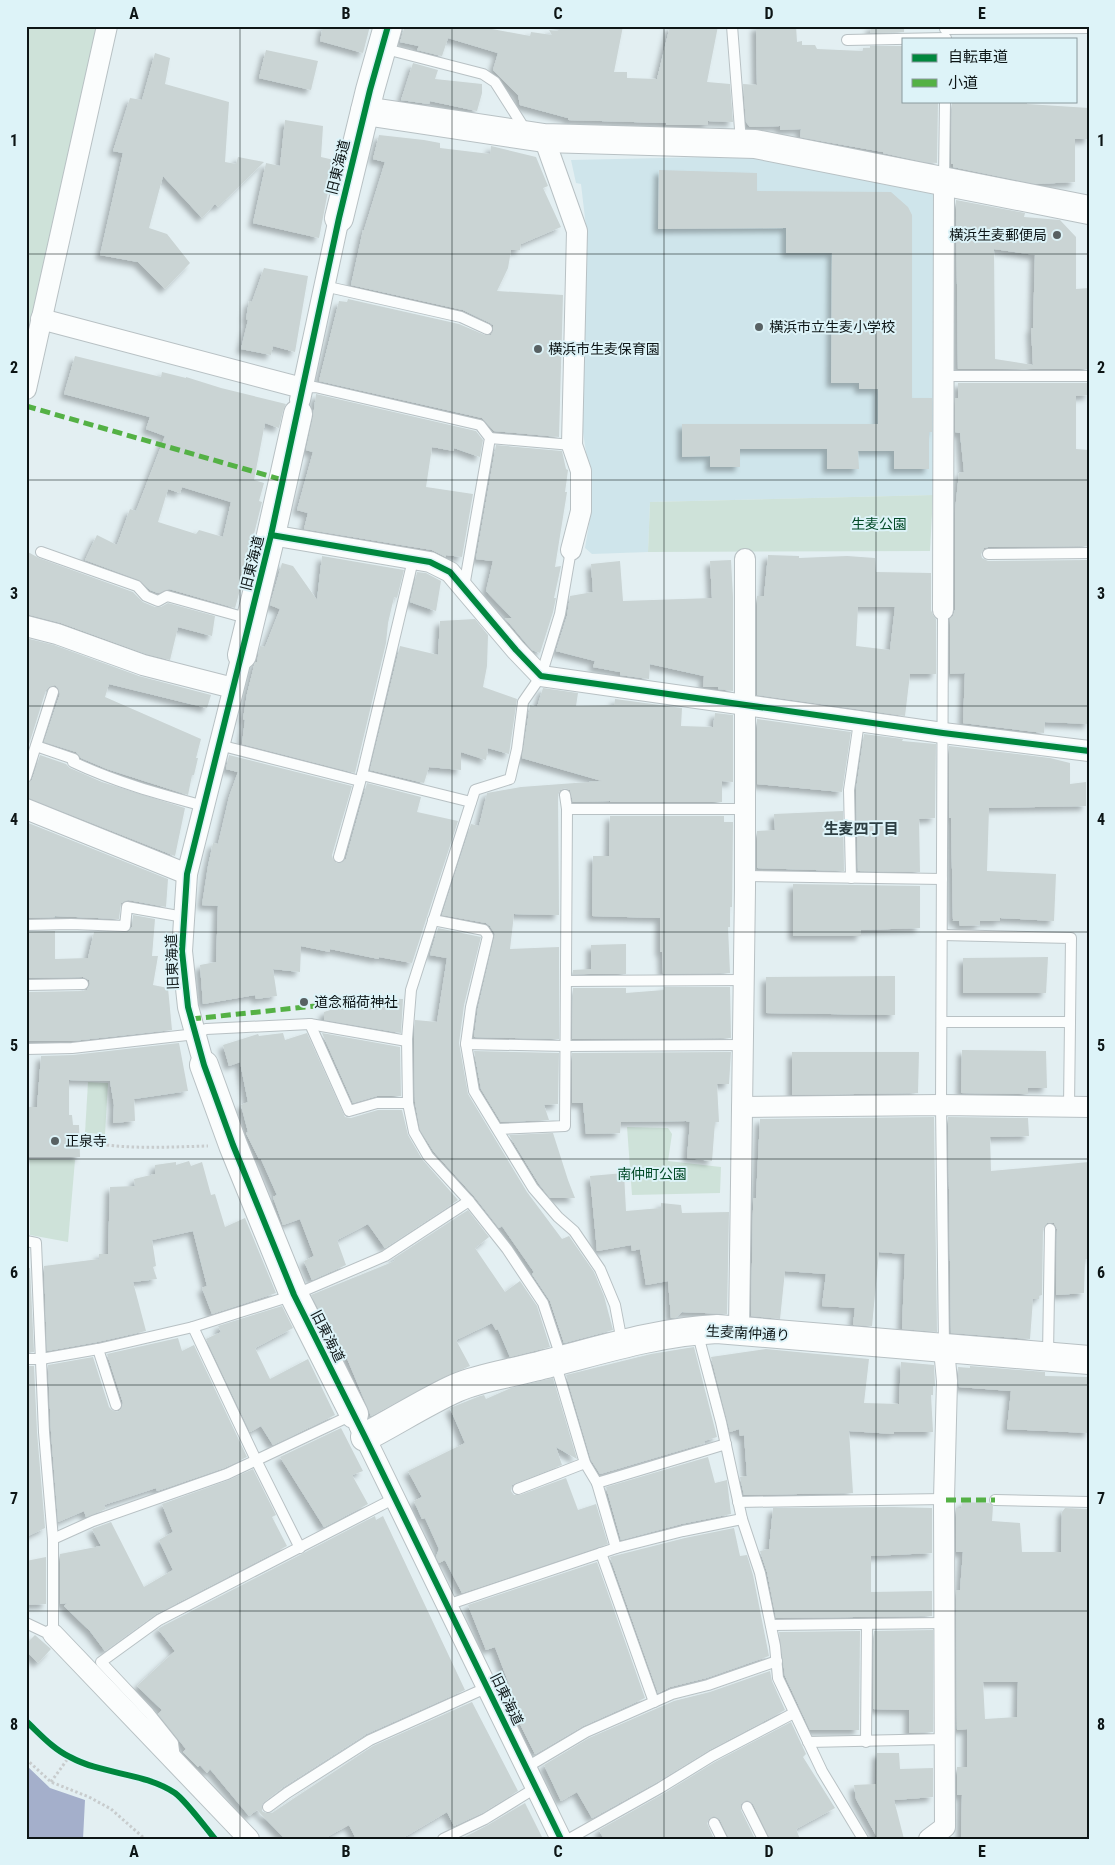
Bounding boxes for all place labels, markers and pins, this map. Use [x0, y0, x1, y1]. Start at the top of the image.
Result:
place label: 横浜生麦郵便局 [949, 227, 1047, 243]
marker: 横浜生麦郵便局 [1051, 229, 1063, 241]
place label: 横浜市立生麦小学校 [769, 319, 895, 335]
marker: 横浜市立生麦小学校 [753, 321, 765, 333]
place label: 横浜市生麦保育園 [548, 341, 660, 357]
marker: 横浜市生麦保育園 [532, 343, 544, 355]
place label: 道念稲荷神社 [314, 994, 398, 1010]
marker: 道念稲荷神社 [298, 996, 310, 1008]
place label: 正泉寺 [65, 1133, 107, 1149]
marker: 正泉寺 [49, 1135, 61, 1147]

